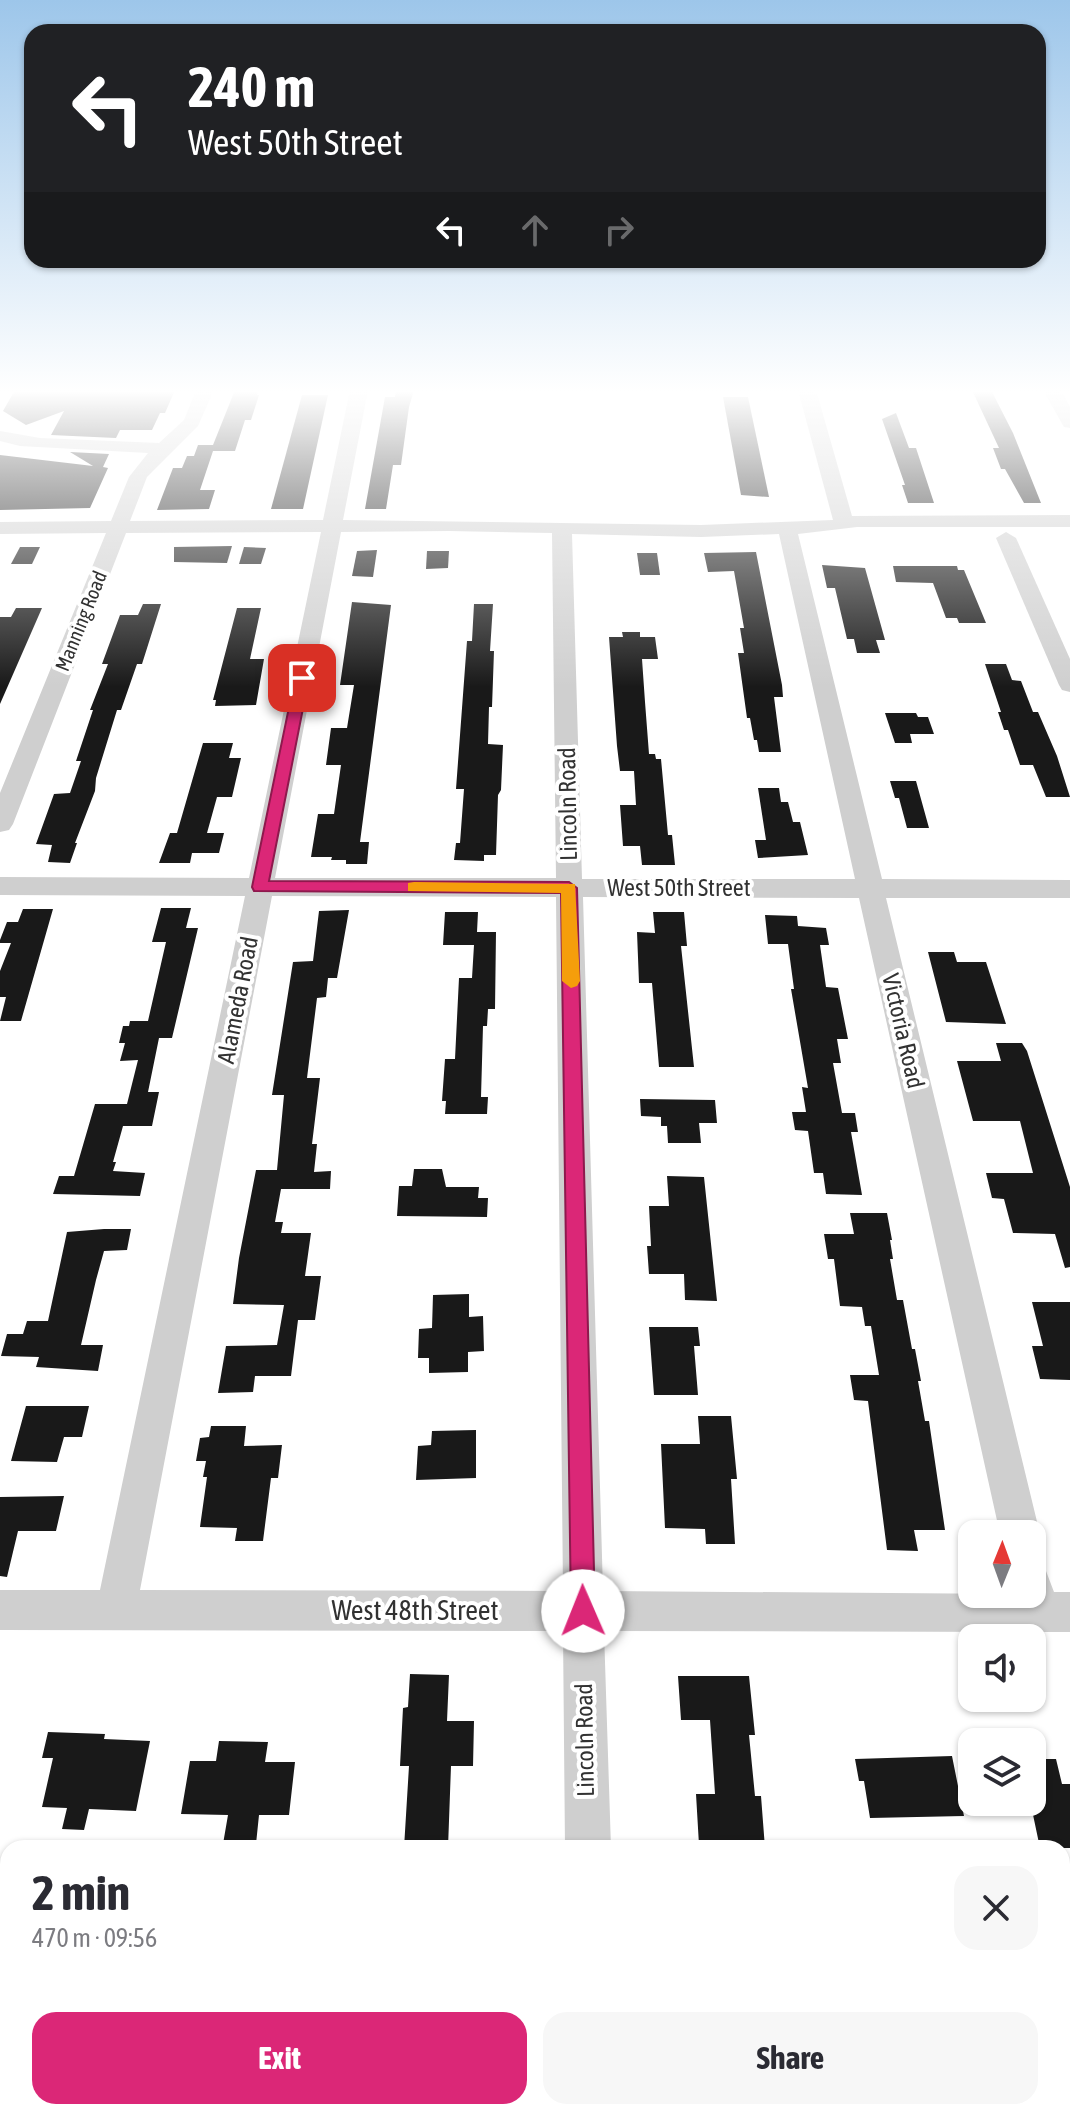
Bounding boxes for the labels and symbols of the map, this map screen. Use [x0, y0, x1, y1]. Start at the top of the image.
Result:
street label: Manning Road [50, 567, 111, 674]
pin [268, 644, 336, 712]
street label: Lincoln Road [553, 747, 582, 861]
street label: West 50th Street [607, 874, 751, 901]
street label: Alameda Road [212, 934, 263, 1066]
street label: Victoria Road [877, 971, 930, 1091]
north arrow [958, 1520, 1046, 1608]
position arrow [541, 1569, 625, 1653]
street label: West 48th Street [331, 1594, 499, 1626]
street label: Lincoln Road [570, 1683, 599, 1797]

